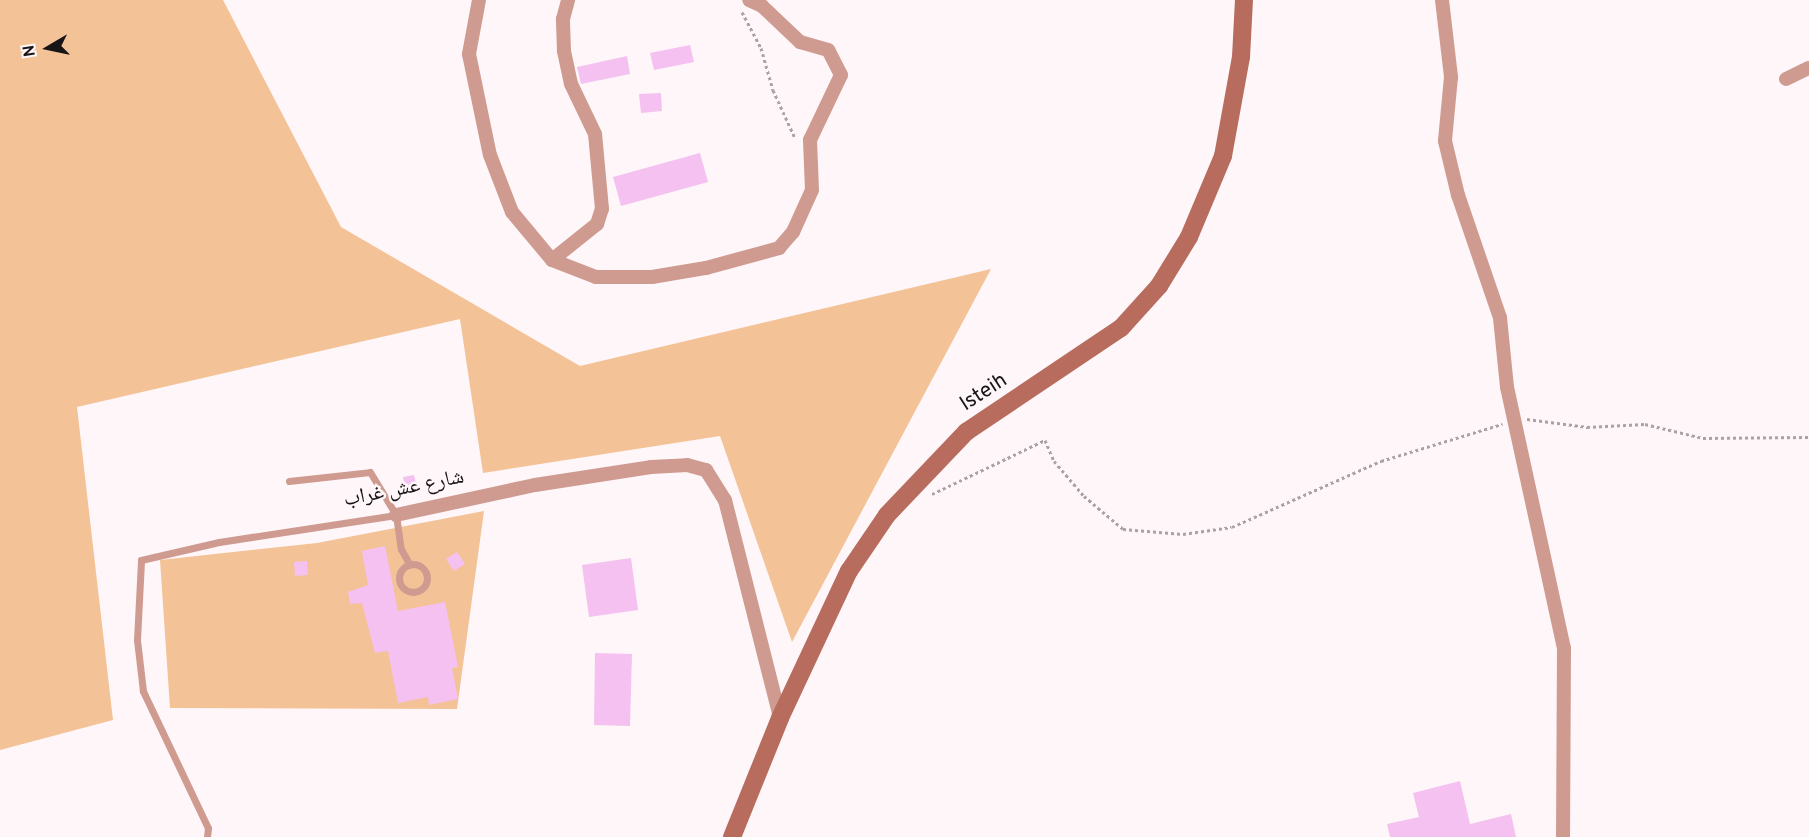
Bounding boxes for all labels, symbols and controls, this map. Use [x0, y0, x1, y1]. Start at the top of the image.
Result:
north arrow [18, 18, 78, 78]
text: N [19, 44, 41, 58]
street label: Isteih [956, 368, 1012, 418]
street label: شارع عش غراب [342, 465, 466, 513]

